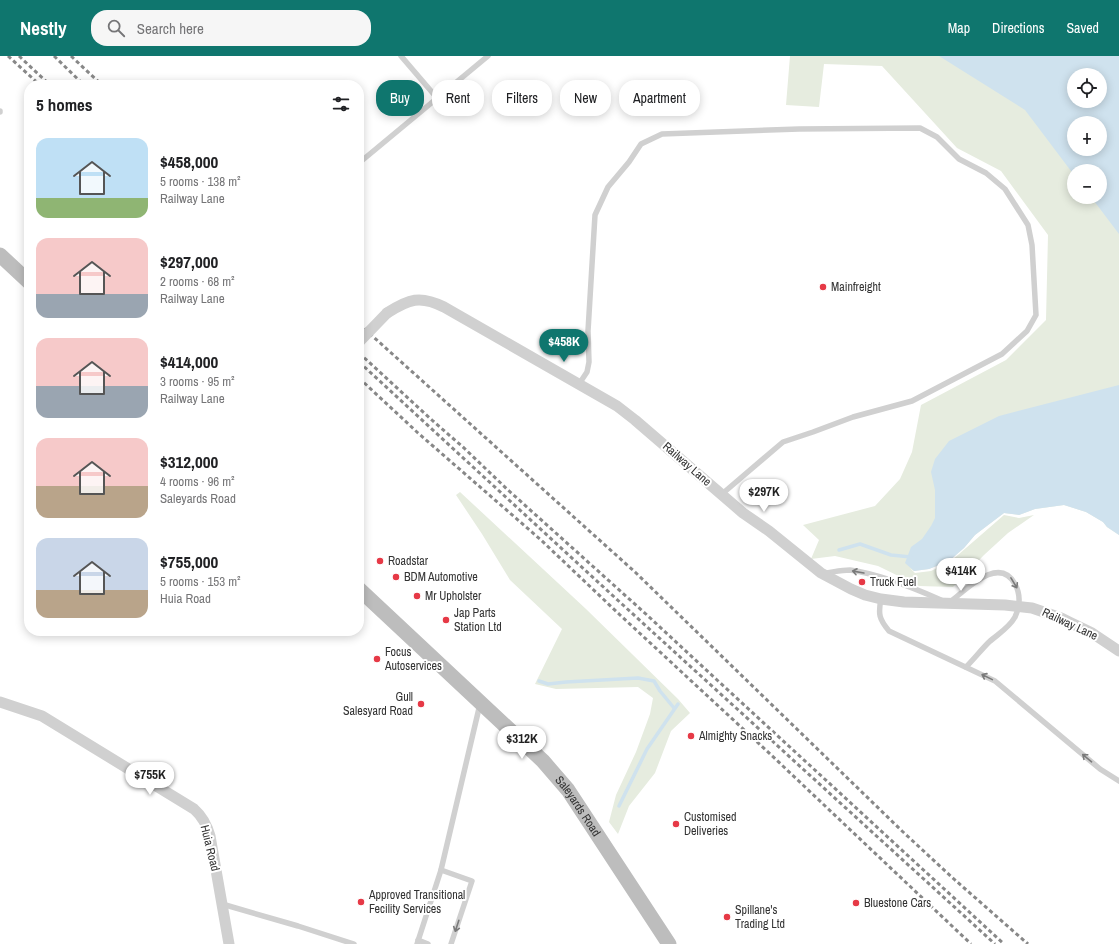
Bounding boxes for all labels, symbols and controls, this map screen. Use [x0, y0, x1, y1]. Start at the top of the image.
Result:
search box [91, 10, 371, 46]
text: Nestly [20, 15, 67, 41]
icon: search [105, 17, 127, 39]
text: Search here [137, 18, 204, 39]
text: Map [948, 19, 970, 37]
text: Directions [992, 19, 1044, 37]
text: Saved [1066, 19, 1099, 37]
map controls [1067, 68, 1107, 204]
button: locate [1067, 68, 1107, 108]
chip: Buy [376, 80, 424, 116]
chip: Rent [432, 80, 484, 116]
chip: Filters [492, 80, 552, 116]
chip: New [560, 80, 611, 116]
chip: Apartment [619, 80, 700, 116]
text: 5 homes [36, 93, 93, 116]
icon: filters [330, 93, 352, 115]
button: + [1067, 116, 1107, 156]
text: $458,000 [160, 150, 218, 173]
icon: home [68, 154, 116, 202]
button: − [1067, 164, 1107, 204]
text: 5 rooms · 138 m² [160, 173, 241, 190]
text: Railway Lane [160, 190, 225, 207]
text: $297,000 [160, 250, 218, 273]
icon: home [68, 254, 116, 302]
text: 2 rooms · 68 m² [160, 273, 235, 290]
place label: Mainfreight [831, 279, 881, 295]
marker: Mainfreight [818, 282, 828, 292]
text: Railway Lane [160, 290, 225, 307]
pin: $458K [536, 329, 592, 363]
text: $458K [548, 333, 580, 350]
text: $414,000 [160, 350, 218, 373]
icon: home [68, 354, 116, 402]
text: 3 rooms · 95 m² [160, 373, 235, 390]
text: Railway Lane [160, 390, 225, 407]
street label: Railway Lane [659, 438, 715, 490]
text: $312,000 [160, 450, 218, 473]
icon: home [68, 454, 116, 502]
text: 4 rooms · 96 m² [160, 473, 235, 490]
pin: $297K [736, 479, 792, 513]
text: $297K [748, 483, 780, 500]
text: Saleyards Road [160, 490, 236, 507]
text: $755,000 [160, 550, 218, 573]
place label: Roadstar [388, 553, 429, 569]
icon: home [68, 554, 116, 602]
marker: Roadstar [375, 556, 385, 566]
pin: $414K [933, 558, 989, 592]
text: $414K [945, 562, 977, 579]
one-way arrow [852, 568, 865, 576]
place label: BDM Automotive [404, 569, 478, 585]
marker: BDM Automotive [391, 572, 401, 582]
text: 5 rooms · 153 m² [160, 573, 241, 590]
place label: Truck Fuel [870, 574, 916, 590]
marker: Truck Fuel [857, 577, 867, 587]
one-way arrow [1011, 577, 1019, 589]
place label: Mr Upholster [425, 588, 482, 604]
text: Huia Road [160, 590, 211, 607]
marker: Mr Upholster [412, 591, 422, 601]
street label: Railway Lane [1040, 604, 1100, 644]
place label: Jap Parts Station Ltd [454, 605, 502, 635]
marker: Jap Parts Station Ltd [441, 615, 451, 625]
place label: Focus Autoservices [384, 644, 442, 674]
marker: Focus Autoservices [372, 654, 382, 664]
one-way arrow [981, 673, 993, 680]
place label: Gull Salesyard Road [343, 689, 413, 719]
marker: Gull Salesyard Road [416, 699, 426, 709]
pin: $312K [494, 726, 550, 760]
place label: Almighty Snacks [698, 728, 772, 744]
text: $312K [506, 730, 538, 747]
marker: Almighty Snacks [686, 731, 696, 741]
one-way arrow [1082, 754, 1093, 763]
pin: $755K [122, 762, 178, 796]
text: $755K [134, 766, 166, 783]
street label: Saleyards Road [551, 772, 604, 839]
place label: Customised Deliveries [684, 809, 737, 839]
marker: Customised Deliveries [671, 819, 681, 829]
street label: Huia Road [197, 823, 223, 873]
place label: Approved Transitional Fecility Services [368, 887, 465, 917]
place label: Bluestone Cars [864, 895, 931, 911]
marker: Approved Transitional Fecility Services [356, 897, 366, 907]
marker: Bluestone Cars [851, 898, 861, 908]
place label: Spillane's Trading Ltd [735, 902, 785, 932]
marker: Spillane's Trading Ltd [722, 912, 732, 922]
one-way arrow [453, 920, 460, 933]

